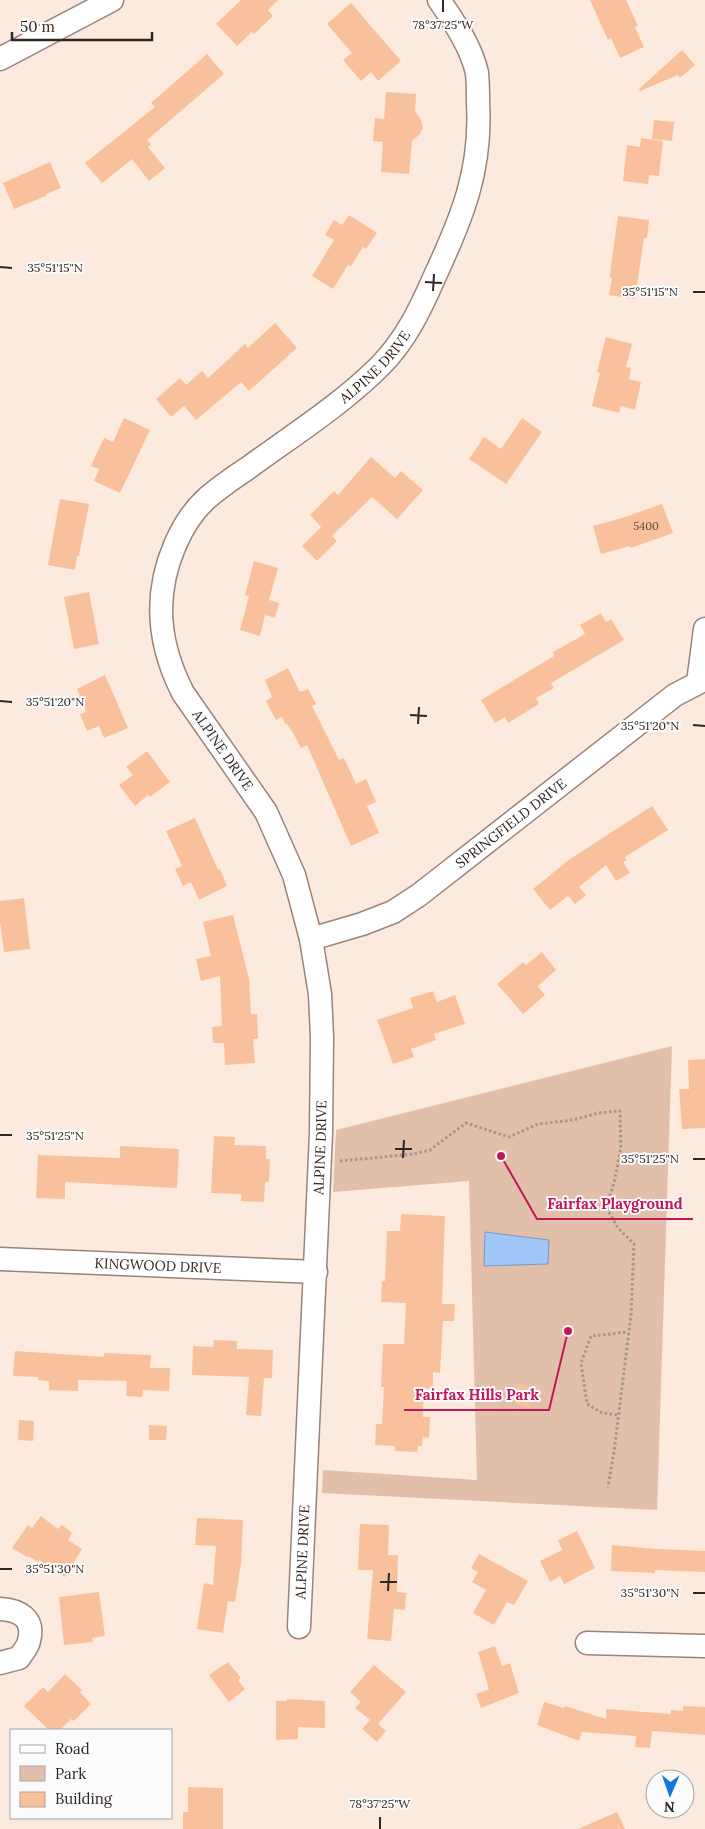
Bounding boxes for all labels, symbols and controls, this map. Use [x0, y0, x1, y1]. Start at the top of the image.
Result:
scale bar [12, 10, 152, 42]
text: 50 m [20, 17, 55, 36]
text: 78°37'25"W [413, 17, 474, 32]
text: 35°51'15"N [27, 260, 83, 275]
text: 35°51'15"N [622, 284, 678, 299]
street label: ALPINE DRIVE [335, 327, 414, 408]
house number: 5400 [633, 519, 659, 533]
text: 35°51'20"N [26, 694, 84, 709]
street label: ALPINE DRIVE [188, 705, 258, 794]
text: 35°51'20"N [621, 718, 679, 733]
street label: SPRINGFIELD DRIVE [452, 774, 570, 872]
street label: ALPINE DRIVE [309, 1100, 330, 1196]
text: 35°51'25"N [26, 1128, 84, 1143]
text: 35°51'25"N [621, 1151, 679, 1166]
callout: Fairfax Playground [537, 1189, 693, 1219]
text: Fairfax Playground [547, 1194, 683, 1213]
street label: KINGWOOD DRIVE [94, 1254, 222, 1277]
callout: Fairfax Hills Park [404, 1380, 549, 1410]
text: Fairfax Hills Park [415, 1385, 539, 1404]
street label: ALPINE DRIVE [291, 1504, 313, 1601]
text: 35°51'30"N [26, 1561, 84, 1576]
text: 35°51'30"N [621, 1585, 679, 1600]
legend [10, 1729, 172, 1819]
text: Road [55, 1739, 90, 1758]
text: Park [55, 1764, 86, 1783]
north arrow [645, 1769, 695, 1819]
text: Building [55, 1789, 113, 1808]
text: 78°37'25"W [350, 1796, 411, 1811]
text: N [664, 1798, 675, 1816]

